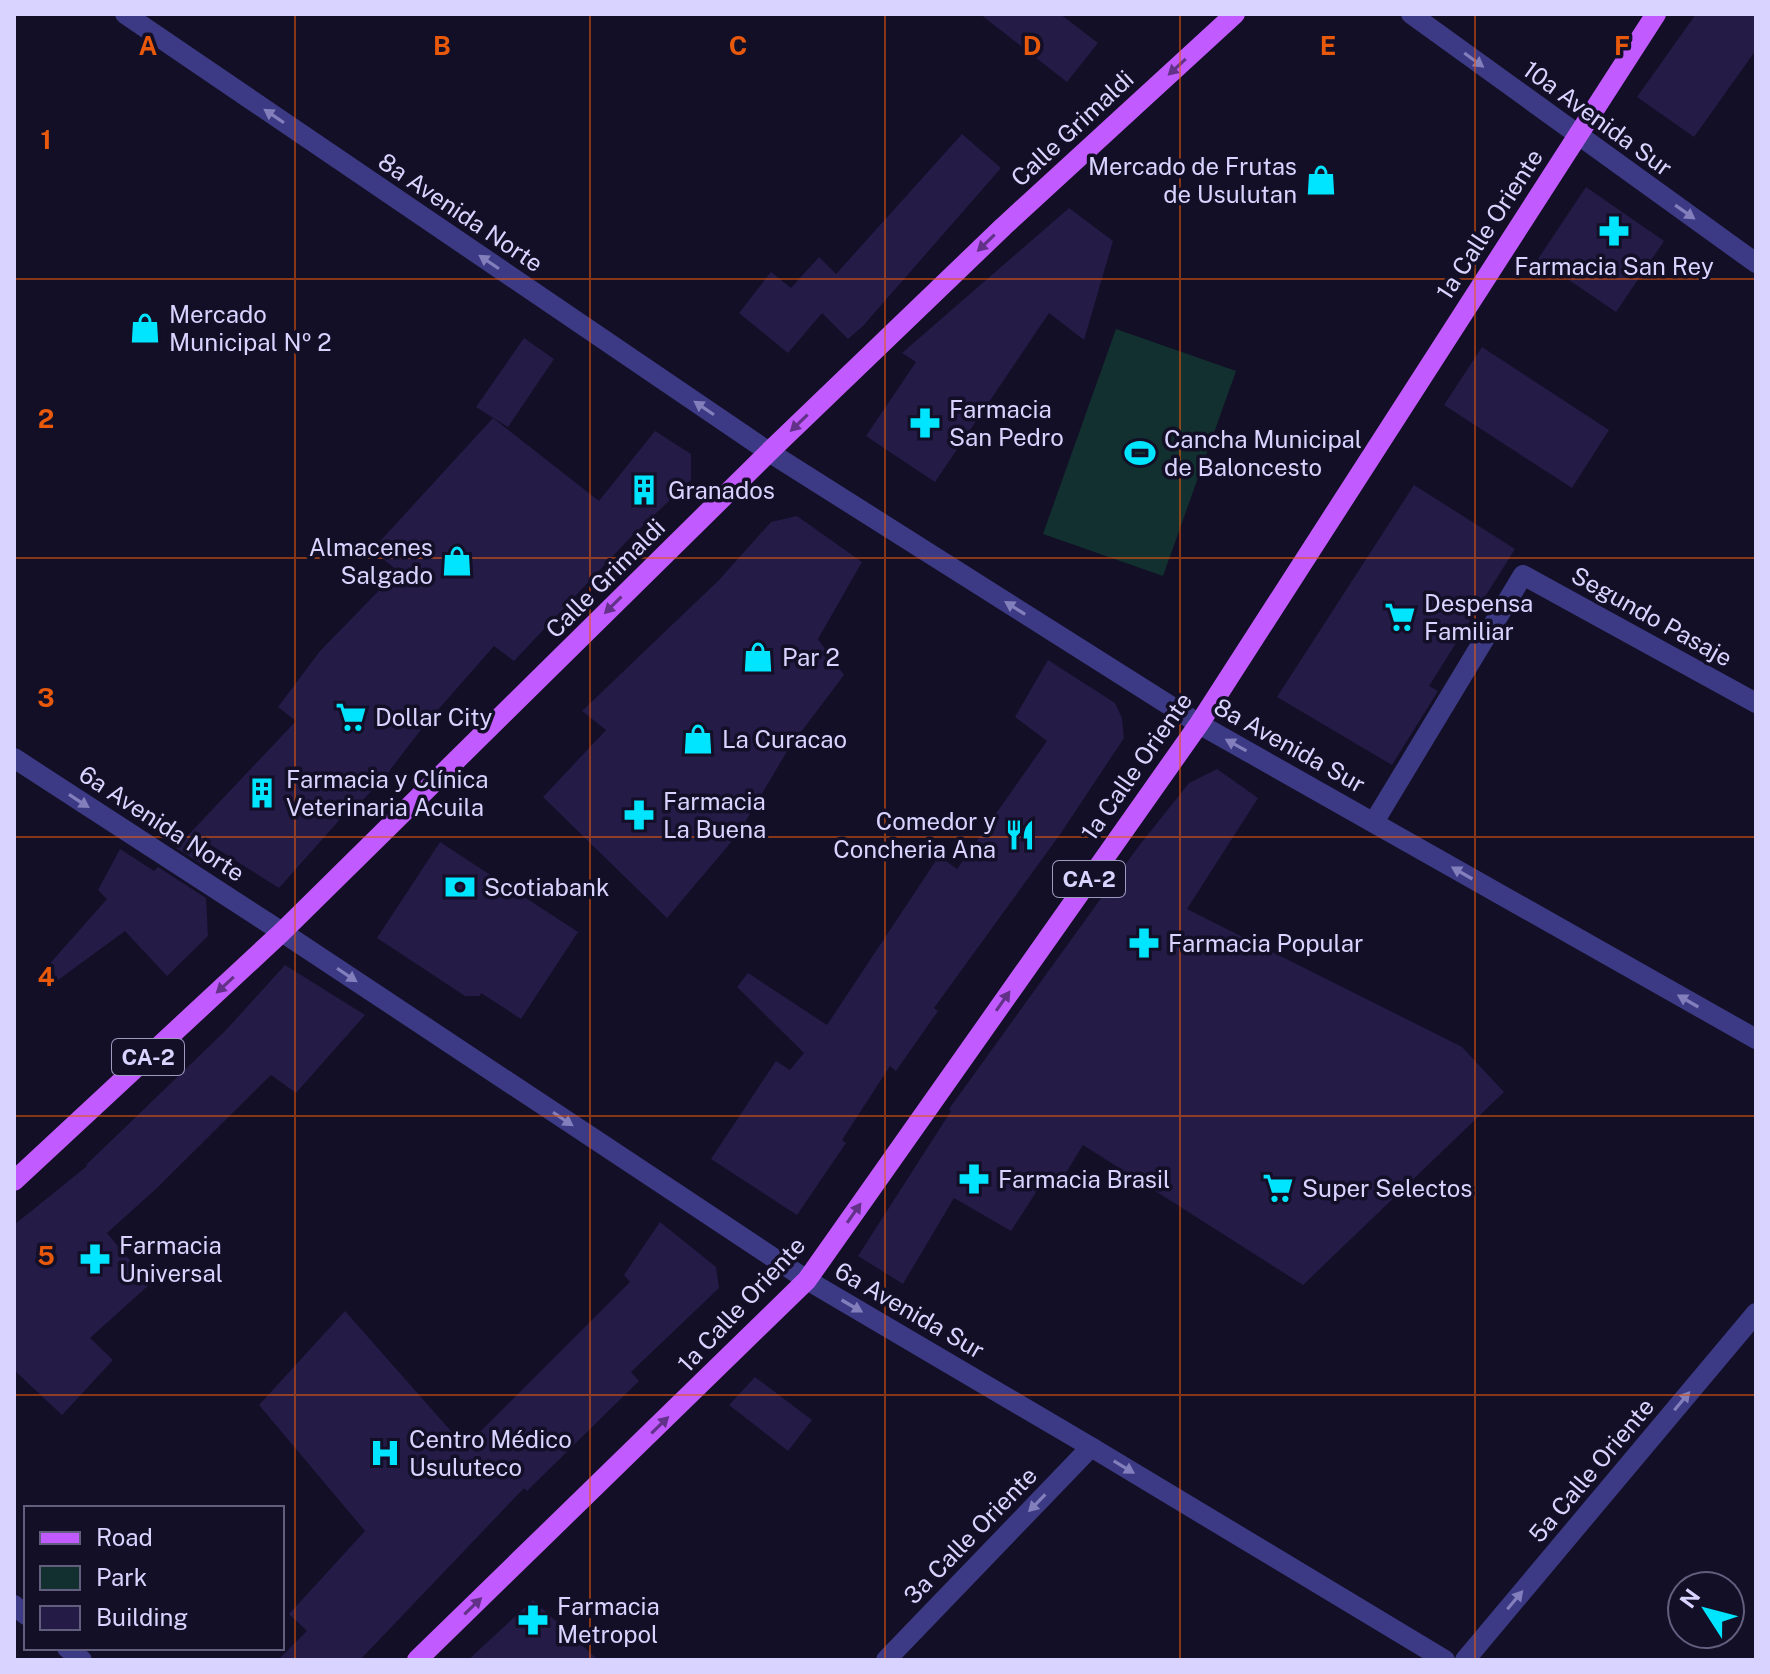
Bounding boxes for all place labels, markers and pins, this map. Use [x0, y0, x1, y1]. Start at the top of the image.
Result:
place label: Mercado de Frutas de Usulutan [1088, 152, 1297, 208]
shop icon: Mercado de Frutas de Usulutan [1304, 163, 1338, 197]
pharmacy icon: Farmacia San Rey [1597, 214, 1631, 248]
place label: Farmacia San Rey [1514, 252, 1714, 280]
place label: Mercado Municipal Nº 2 [169, 300, 332, 356]
shop icon: Mercado Municipal Nº 2 [128, 311, 162, 345]
place label: Farmacia San Pedro [949, 395, 1064, 451]
pharmacy icon: Farmacia San Pedro [908, 406, 942, 440]
place label: Cancha Municipal de Baloncesto [1164, 425, 1362, 481]
sports icon: Cancha Municipal de Baloncesto [1123, 436, 1157, 470]
building icon: Granados [627, 473, 661, 507]
place label: Granados [668, 476, 775, 504]
place label: Almacenes Salgado [309, 533, 433, 589]
shop icon: Almacenes Salgado [440, 544, 474, 578]
place label: Despensa Familiar [1424, 589, 1533, 645]
supermarket icon: Despensa Familiar [1383, 600, 1417, 634]
shop icon: Par 2 [741, 640, 775, 674]
place label: Par 2 [782, 643, 840, 671]
supermarket icon: Dollar City [334, 700, 368, 734]
place label: Dollar City [375, 703, 493, 731]
shop icon: La Curacao [681, 722, 715, 756]
place label: La Curacao [722, 725, 847, 753]
place label: Farmacia y Clínica Veterinaria Acuila [286, 765, 489, 821]
building icon: Farmacia y Clínica Veterinaria Acuila [245, 776, 279, 810]
place label: Farmacia La Buena [663, 787, 766, 843]
pharmacy icon: Farmacia La Buena [622, 798, 656, 832]
place label: Comedor y Concheria Ana [833, 807, 996, 863]
restaurant icon: Comedor y Concheria Ana [1003, 818, 1037, 852]
bank icon: Scotiabank [443, 870, 477, 904]
place label: Scotiabank [484, 873, 609, 901]
pharmacy icon: Farmacia Popular [1127, 926, 1161, 960]
place label: Farmacia Popular [1168, 929, 1363, 957]
pharmacy icon: Farmacia Brasil [957, 1162, 991, 1196]
place label: Farmacia Brasil [998, 1165, 1170, 1193]
supermarket icon: Super Selectos [1261, 1171, 1295, 1205]
place label: Super Selectos [1302, 1174, 1472, 1202]
place label: Farmacia Universal [119, 1231, 223, 1287]
pharmacy icon: Farmacia Universal [78, 1242, 112, 1276]
place label: Centro Médico Usuluteco [409, 1425, 572, 1481]
hospital icon: Centro Médico Usuluteco [368, 1436, 402, 1470]
place label: Farmacia Metropol [557, 1592, 660, 1648]
pharmacy icon: Farmacia Metropol [516, 1603, 550, 1637]

